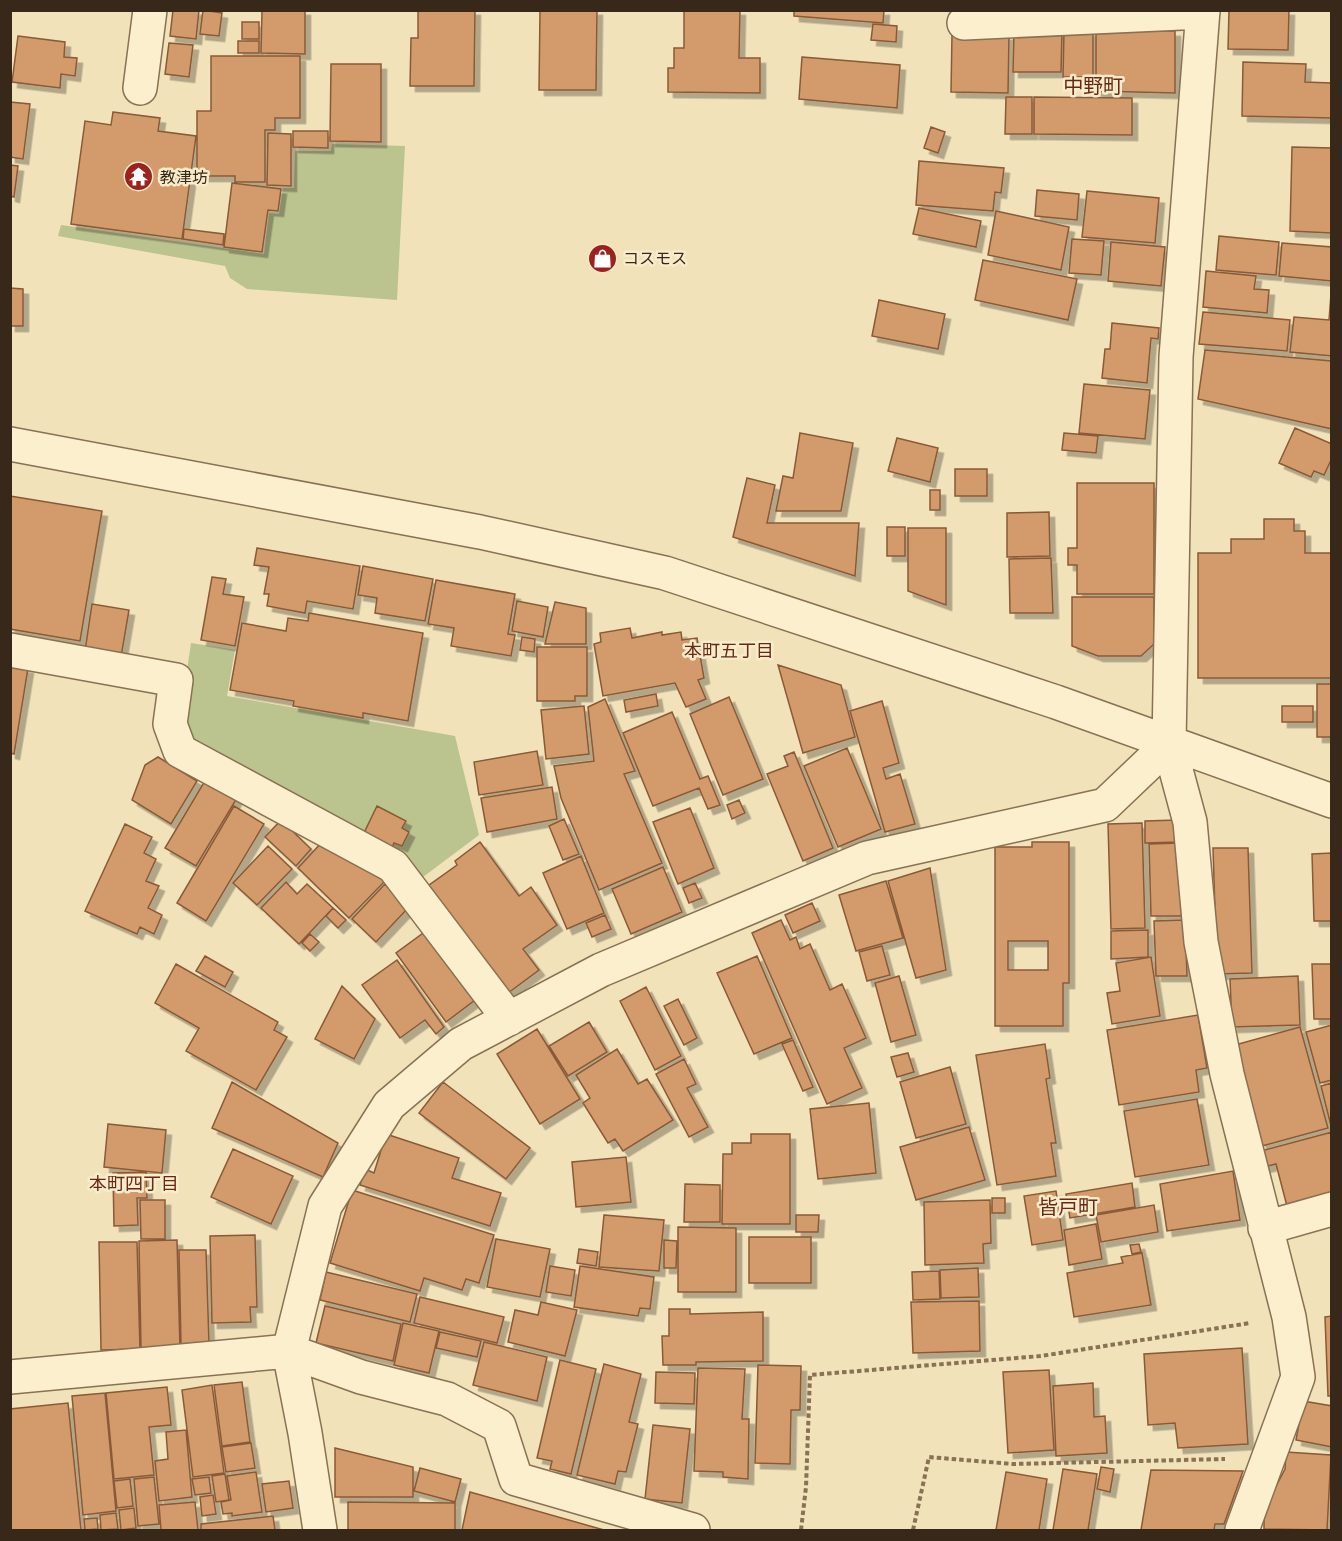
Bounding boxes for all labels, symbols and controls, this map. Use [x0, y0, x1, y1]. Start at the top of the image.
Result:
district label: 中野町 [1063, 75, 1123, 97]
temple icon: 教津坊 [123, 161, 155, 193]
place label: 教津坊 [160, 169, 208, 186]
shop icon: コスモス [586, 242, 618, 274]
place label: コスモス [623, 250, 687, 267]
district label: 本町五丁目 [684, 641, 774, 661]
district label: 本町四丁目 [89, 1174, 179, 1194]
district label: 皆戸町 [1038, 1196, 1098, 1218]

